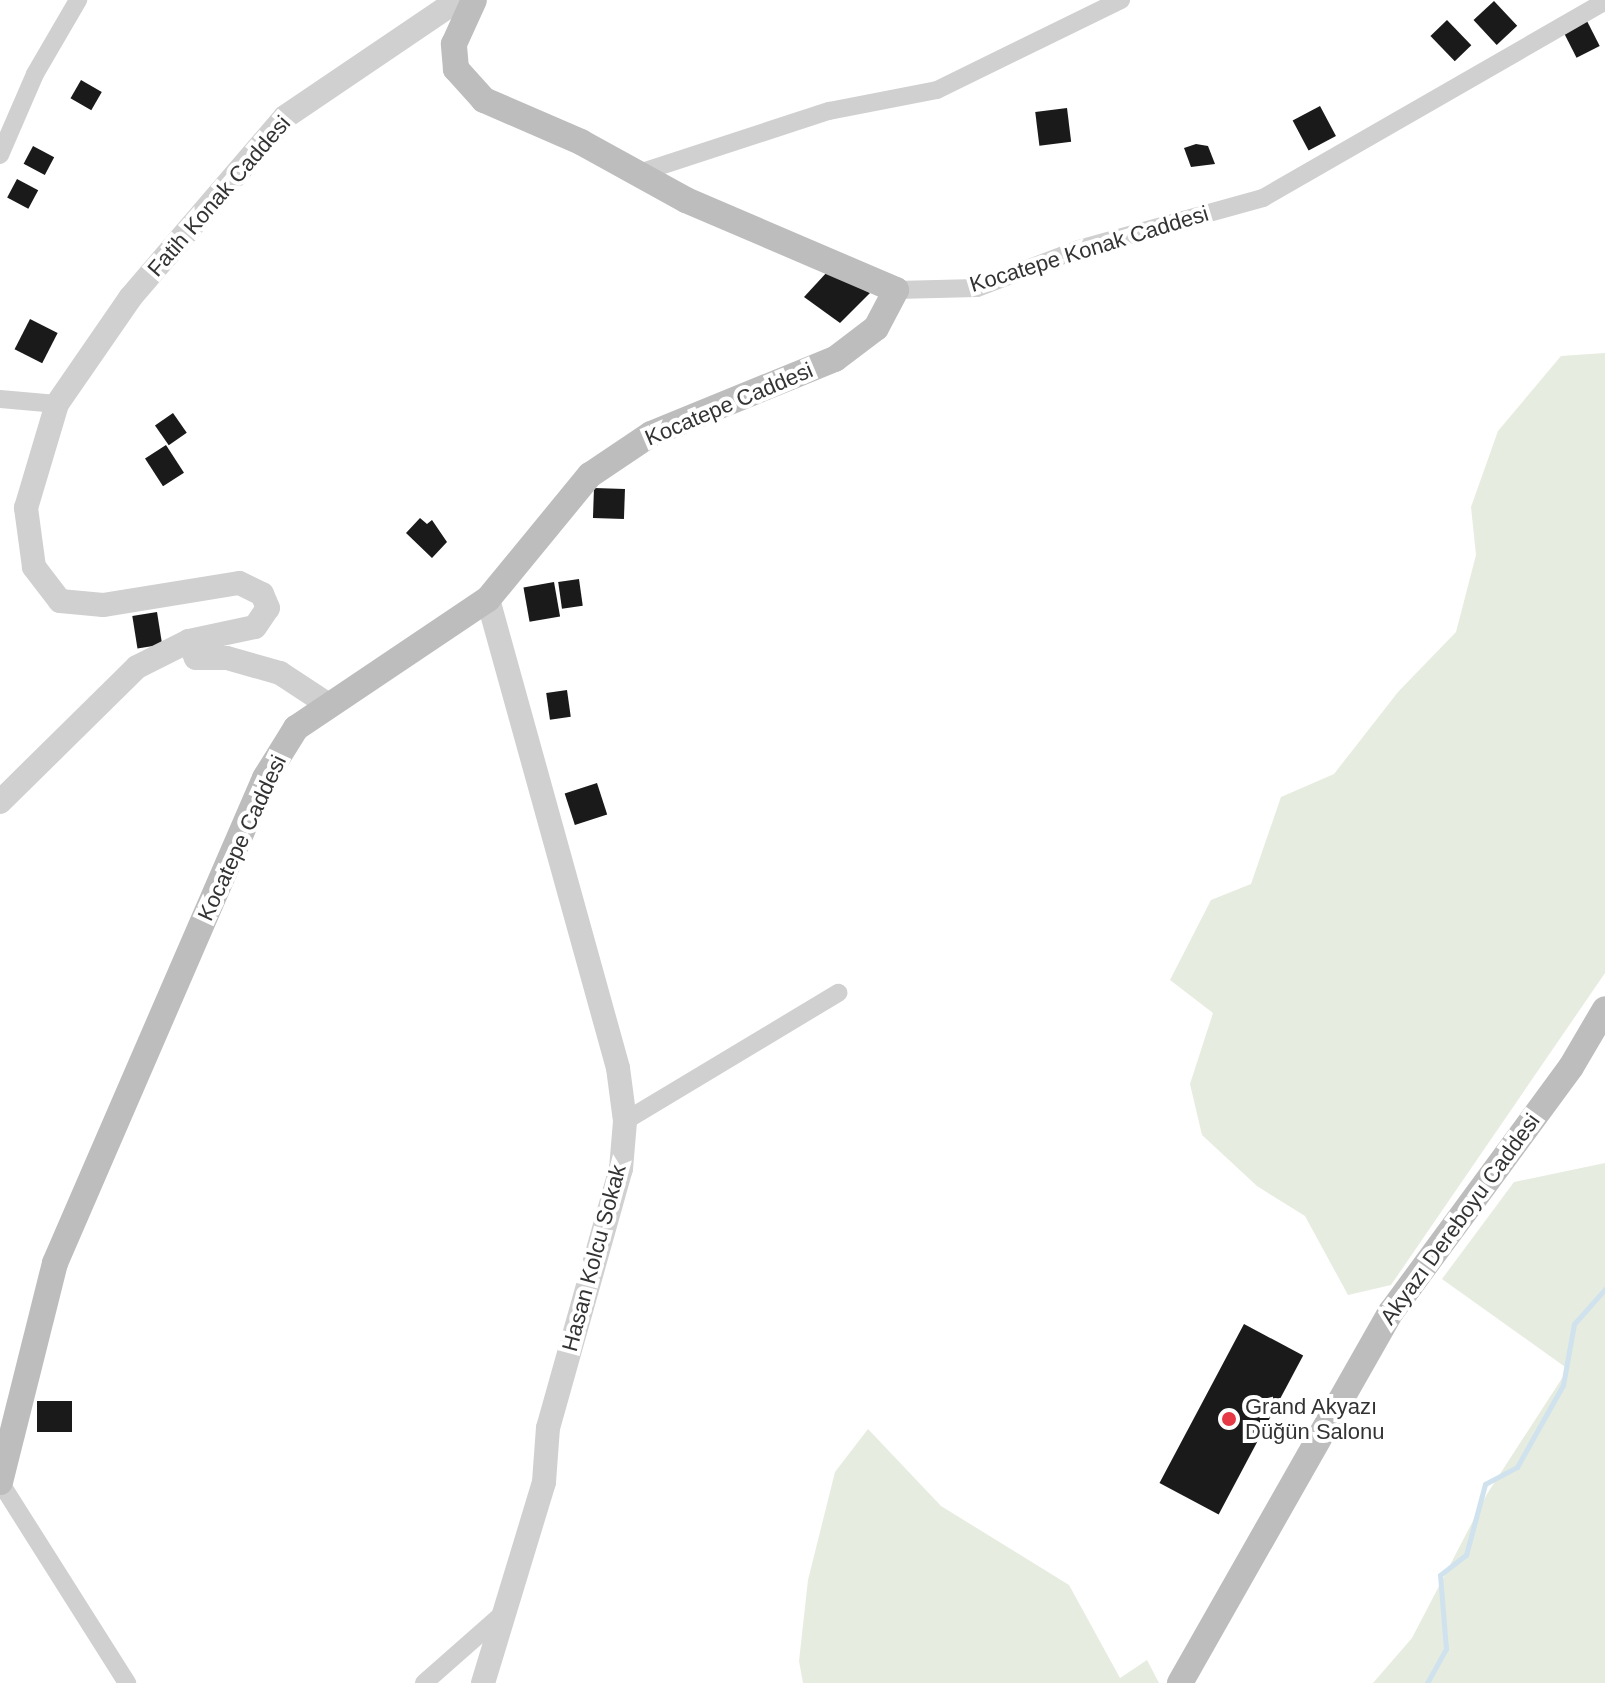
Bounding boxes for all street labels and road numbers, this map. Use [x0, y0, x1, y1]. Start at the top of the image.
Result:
street label: Fatih Konak Caddesi [142, 110, 296, 282]
street label: Kocatepe Konak Caddesi [966, 200, 1212, 298]
street label: Kocatepe Caddesi [641, 357, 817, 451]
street label: Kocatepe Caddesi [192, 751, 292, 925]
street label: Akyazı Dereboyu Caddesi [1375, 1108, 1545, 1330]
street label: Hasan Kolcu Sokak [556, 1162, 632, 1354]

